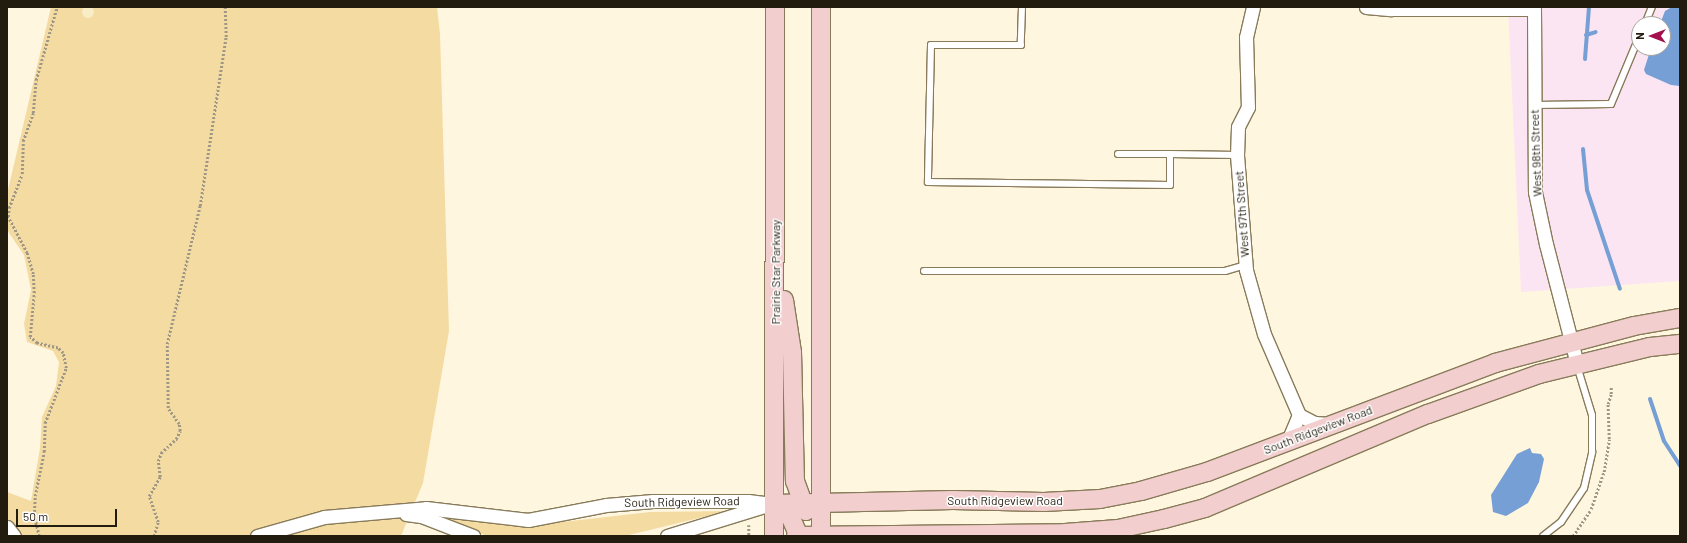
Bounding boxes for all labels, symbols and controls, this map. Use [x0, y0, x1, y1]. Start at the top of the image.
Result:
north arrow [1631, 16, 1671, 56]
text: N [1633, 32, 1646, 40]
street label: West 98th Street [1527, 109, 1545, 197]
street label: West 97th Street [1232, 170, 1252, 258]
street label: Prairie Star Parkway [769, 220, 783, 324]
street label: South Ridgeview Road [1262, 403, 1374, 457]
street label: South Ridgeview Road [624, 494, 740, 510]
street label: South Ridgeview Road [947, 494, 1063, 508]
scale bar [18, 501, 119, 527]
text: 50 m [23, 509, 48, 523]

